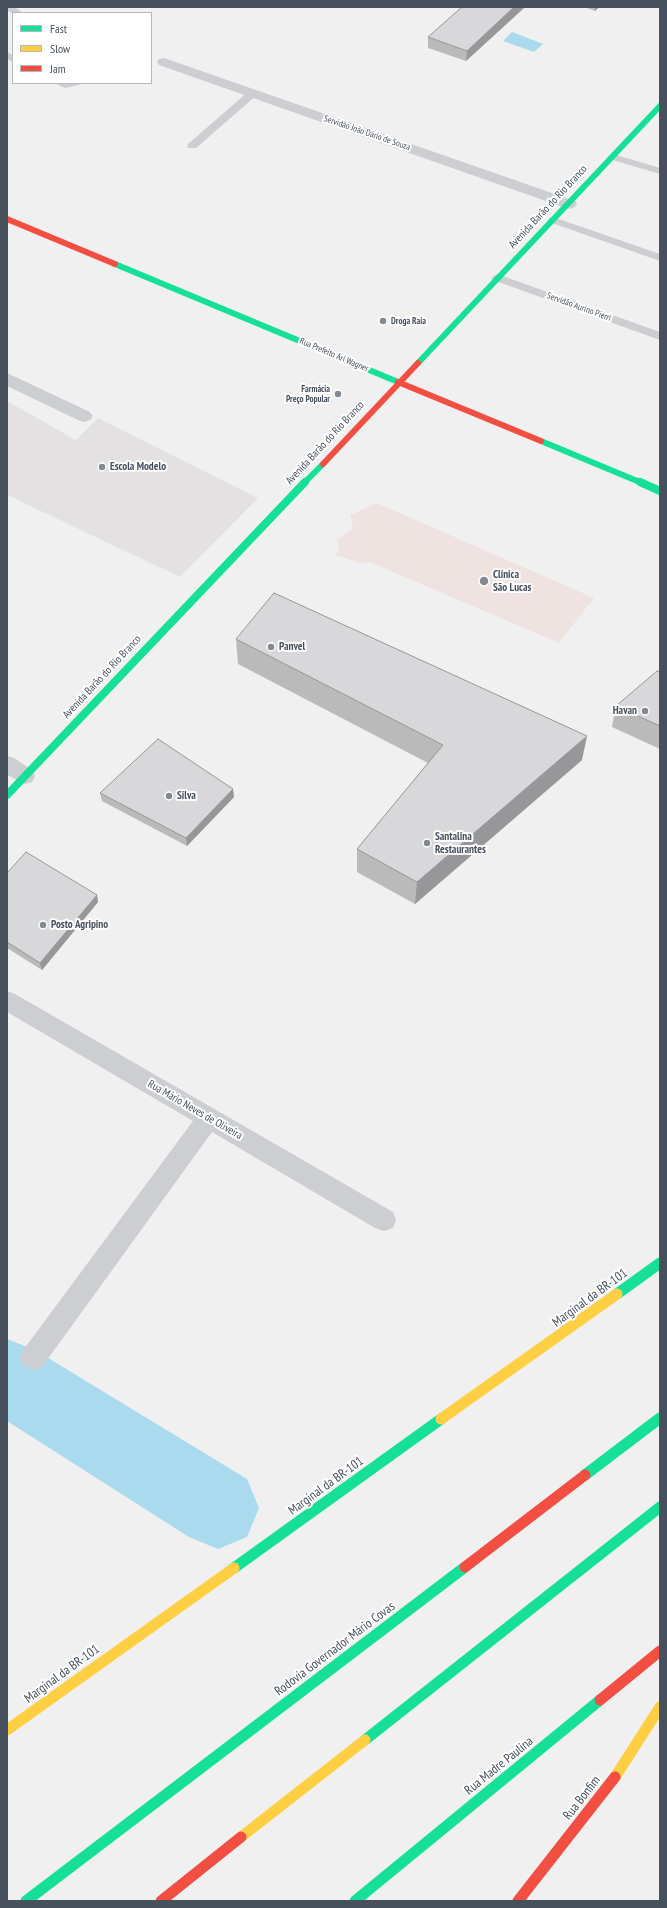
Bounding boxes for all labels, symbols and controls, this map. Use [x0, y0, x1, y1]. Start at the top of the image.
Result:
legend [12, 12, 152, 84]
text: Fast [50, 21, 67, 36]
text: Slow [50, 41, 70, 56]
text: Jam [50, 61, 66, 76]
street label: Servidão João Dário de Souza [322, 113, 412, 153]
street label: Avenida Barão do Rio Branco [506, 163, 590, 251]
street label: Servidão Aurino Pierri [545, 290, 613, 324]
marker: Droga Raia [378, 316, 388, 326]
place label: Droga Raia [391, 316, 426, 326]
street label: Rua Prefeito Ari Wagner [298, 336, 370, 374]
place label: Farmácia Preço Popular [286, 384, 330, 405]
marker: Farmácia Preço Popular [333, 389, 343, 399]
street label: Avenida Barão do Rio Branco [283, 399, 367, 487]
place label: Escola Modelo [110, 460, 166, 474]
marker: Escola Modelo [97, 462, 107, 472]
place label: Clínica São Lucas [493, 568, 531, 594]
marker: Clínica São Lucas [478, 575, 490, 587]
street label: Avenida Barão do Rio Branco [60, 633, 144, 721]
place label: Panvel [279, 640, 305, 654]
marker: Panvel [266, 642, 276, 652]
place label: Havan [613, 704, 637, 718]
marker: Havan [640, 706, 650, 716]
place label: Silva [177, 789, 196, 803]
marker: Silva [164, 791, 174, 801]
place label: Santalina Restaurantes [435, 830, 486, 856]
marker: Santalina Restaurantes [422, 838, 432, 848]
place label: Posto Agripino [51, 918, 108, 932]
marker: Posto Agripino [38, 920, 48, 930]
street label: Rua Mário Neves de Oliveira [145, 1078, 245, 1142]
street label: Marginal da BR-101 [549, 1266, 631, 1330]
street label: Marginal da BR-101 [285, 1454, 367, 1518]
street label: Rodovia Governador Mário Covas [272, 1599, 398, 1699]
street label: Marginal da BR-101 [21, 1642, 103, 1706]
street label: Rua Madre Paulina [462, 1734, 536, 1798]
street label: Rua Bonfim [560, 1773, 604, 1823]

